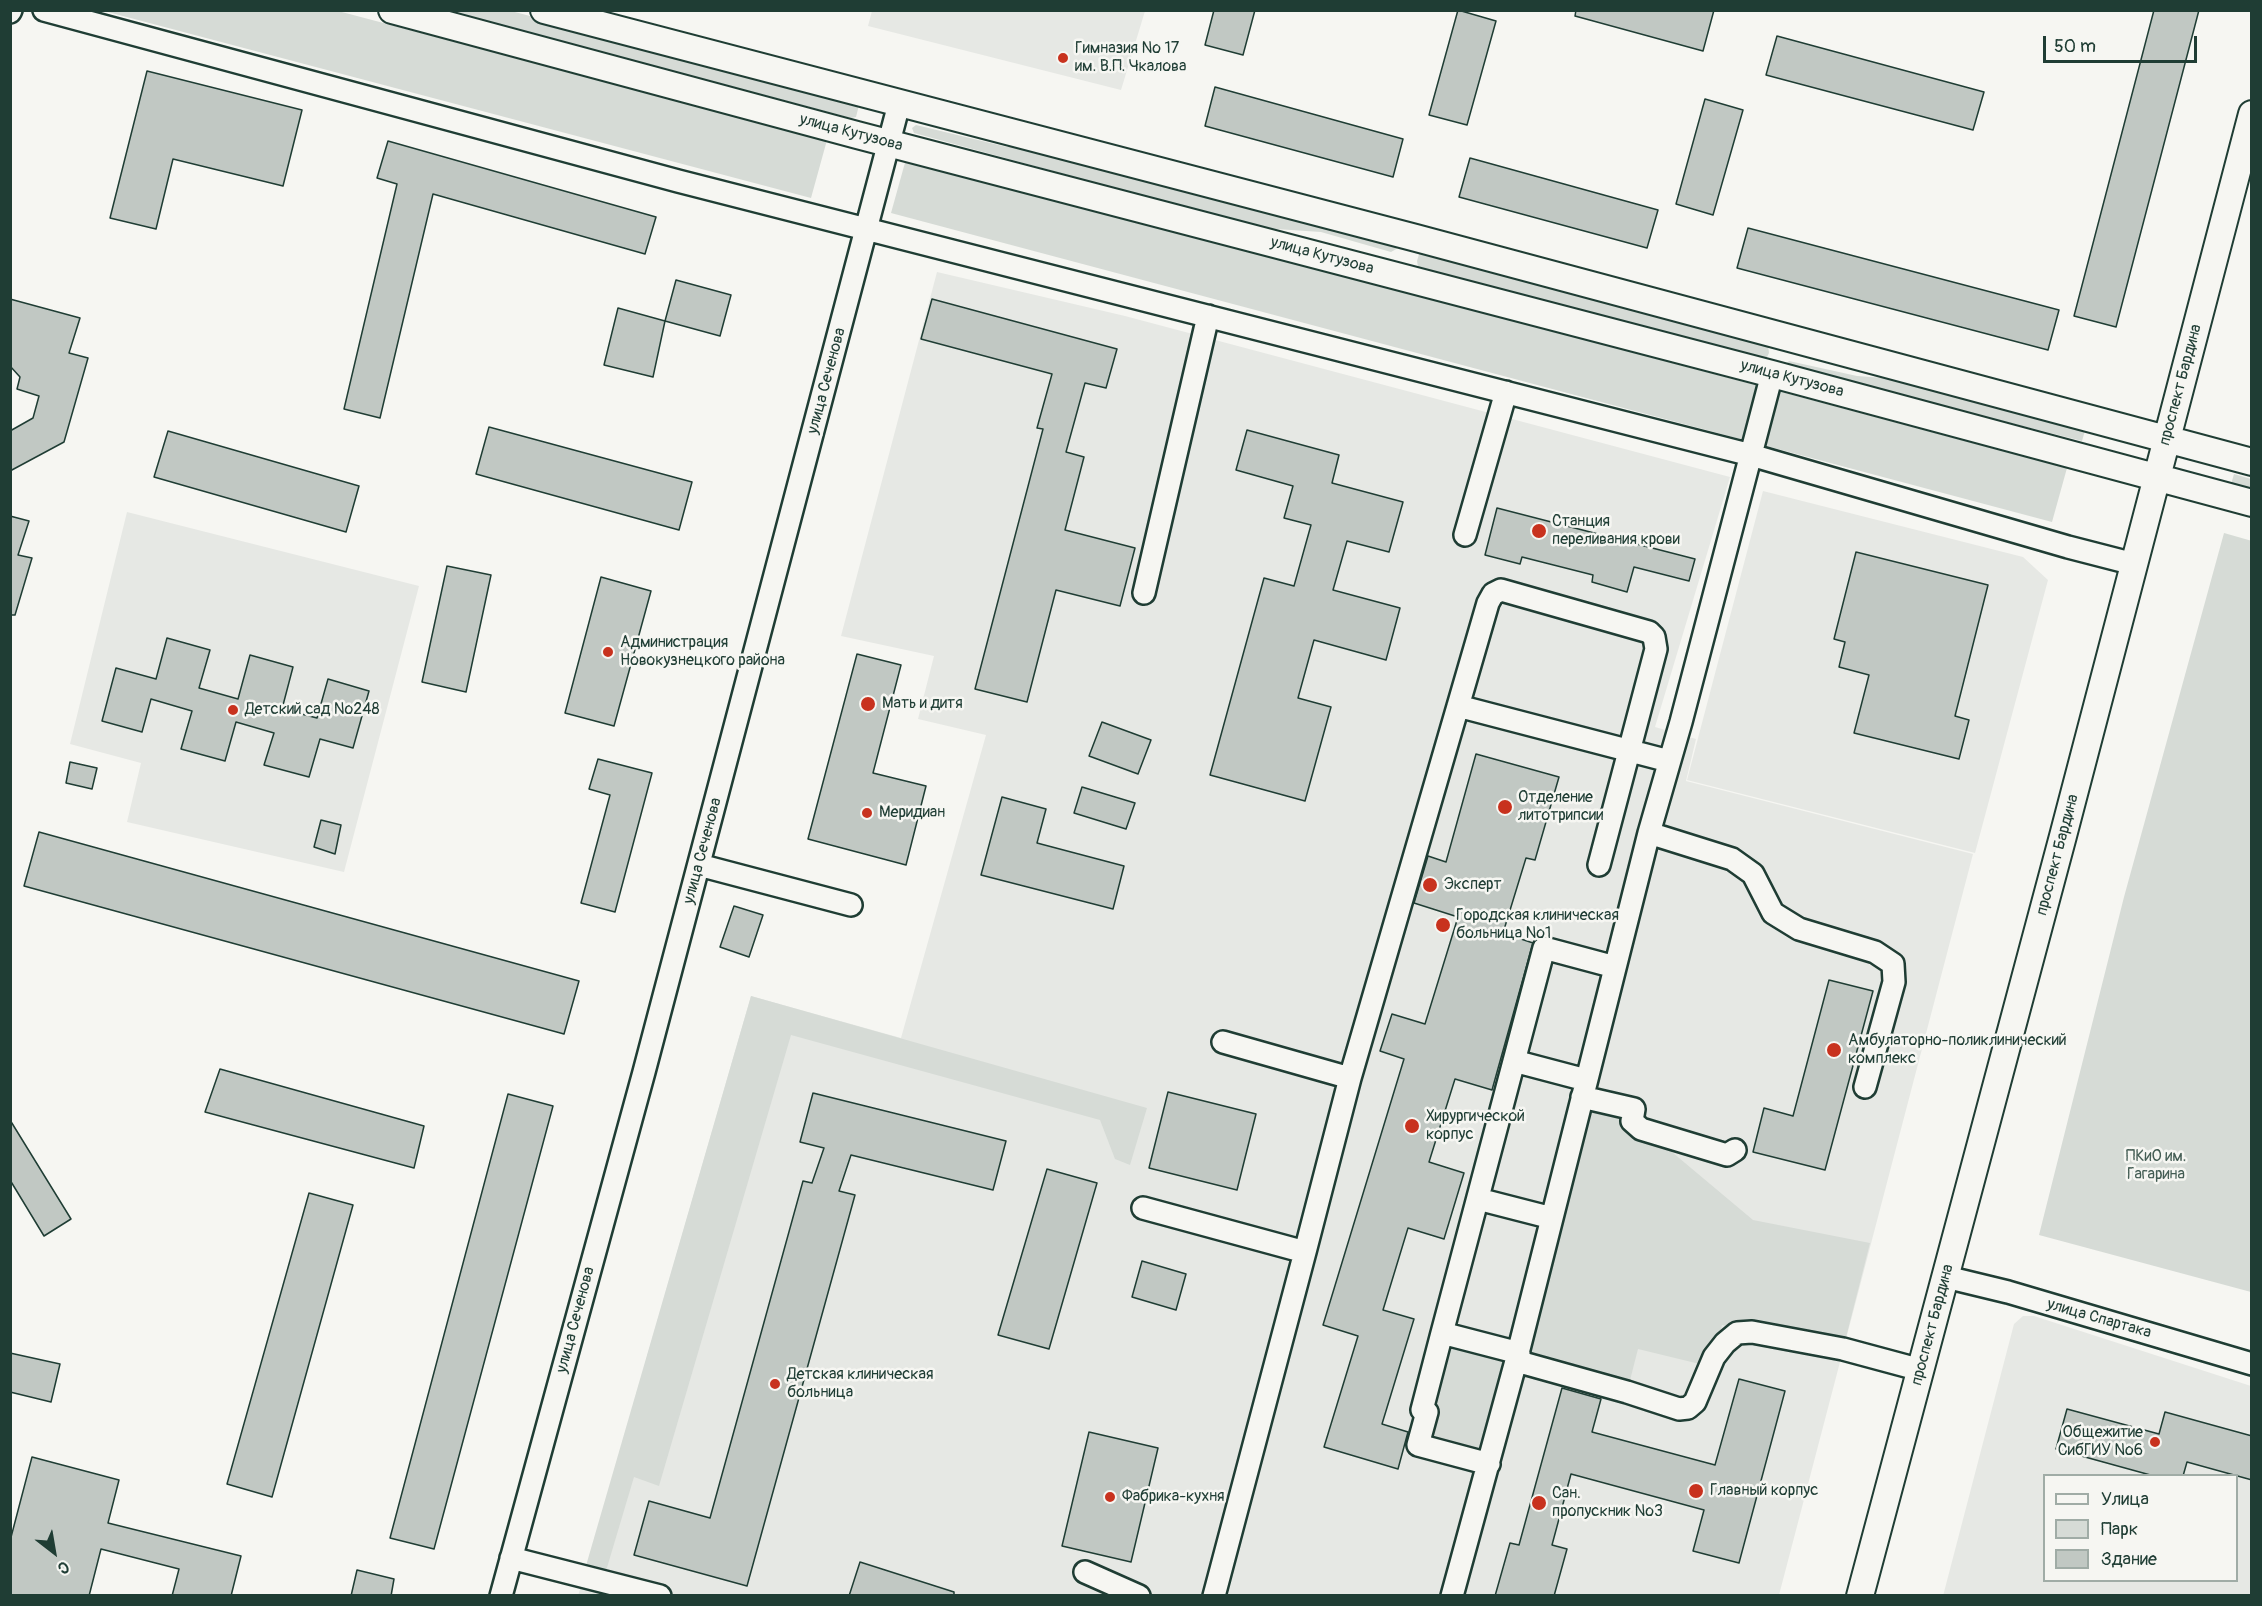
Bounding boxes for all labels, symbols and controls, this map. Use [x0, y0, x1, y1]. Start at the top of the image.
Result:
scale bar [2046, 24, 2200, 62]
text: 50 m [2054, 35, 2096, 58]
place label: Гимназия № 17 им. В.П. Чкалова [1075, 39, 1186, 77]
marker: Гимназия № 17 им. В.П. Чкалова [1056, 51, 1070, 65]
street label: улица Кутузова [797, 110, 905, 156]
street label: улица Кутузова [1268, 233, 1376, 279]
street label: проспект Бардина [2156, 322, 2206, 448]
street label: улица Сеченова [804, 326, 850, 436]
street label: улица Кутузова [1738, 356, 1846, 402]
place label: Станция переливания крови [1552, 512, 1680, 550]
marker: Станция переливания крови [1530, 522, 1548, 540]
place label: Администрация Новокузнецкого района [620, 633, 785, 671]
marker: Администрация Новокузнецкого района [601, 645, 615, 659]
place label: Мать и дитя [882, 694, 963, 714]
marker: Мать и дитя [859, 695, 877, 713]
place label: Детский сад №248 [245, 700, 379, 720]
marker: Детский сад №248 [226, 703, 240, 717]
place label: Отделение литотрипсии [1518, 788, 1603, 826]
street label: проспект Бардина [2033, 792, 2083, 918]
street label: улица Сеченова [680, 796, 726, 906]
marker: Отделение литотрипсии [1496, 798, 1514, 816]
place label: Меридиан [879, 803, 945, 823]
marker: Меридиан [860, 806, 874, 820]
place label: Эксперт [1444, 875, 1502, 895]
marker: Эксперт [1421, 876, 1439, 894]
place label: Городская клиническая больница №1 [1456, 906, 1619, 944]
marker: Городская клиническая больница №1 [1434, 916, 1452, 934]
place label: Амбулаторно-поликлинический комплекс [1848, 1031, 2067, 1069]
marker: Амбулаторно-поликлинический комплекс [1825, 1041, 1843, 1059]
place label: Хирургической корпус [1426, 1107, 1525, 1145]
marker: Хирургической корпус [1403, 1117, 1421, 1135]
park label: ПКиО им. Гагарина [2126, 1147, 2186, 1185]
street label: проспект Бардина [1908, 1262, 1958, 1388]
street label: улица Сеченова [553, 1265, 599, 1375]
street label: улица Спартака [2045, 1295, 2153, 1343]
place label: Детская клиническая больница [787, 1365, 934, 1403]
marker: Детская клиническая больница [768, 1377, 782, 1391]
place label: Общежитие СибГИУ №6 [2058, 1423, 2143, 1461]
marker: Общежитие СибГИУ №6 [2148, 1435, 2162, 1449]
legend [2043, 1474, 2238, 1582]
place label: Главный корпус [1710, 1481, 1818, 1501]
marker: Главный корпус [1687, 1482, 1705, 1500]
place label: Сан. пропускник №3 [1552, 1484, 1663, 1522]
place label: Фабрика-кухня [1122, 1487, 1225, 1507]
text: Улица [2101, 1488, 2149, 1511]
marker: Фабрика-кухня [1103, 1490, 1117, 1504]
marker: Сан. пропускник №3 [1530, 1494, 1548, 1512]
text: Парк [2101, 1518, 2138, 1541]
north arrow [24, 1522, 84, 1582]
text: Здание [2101, 1548, 2157, 1571]
text: С [54, 1556, 73, 1579]

